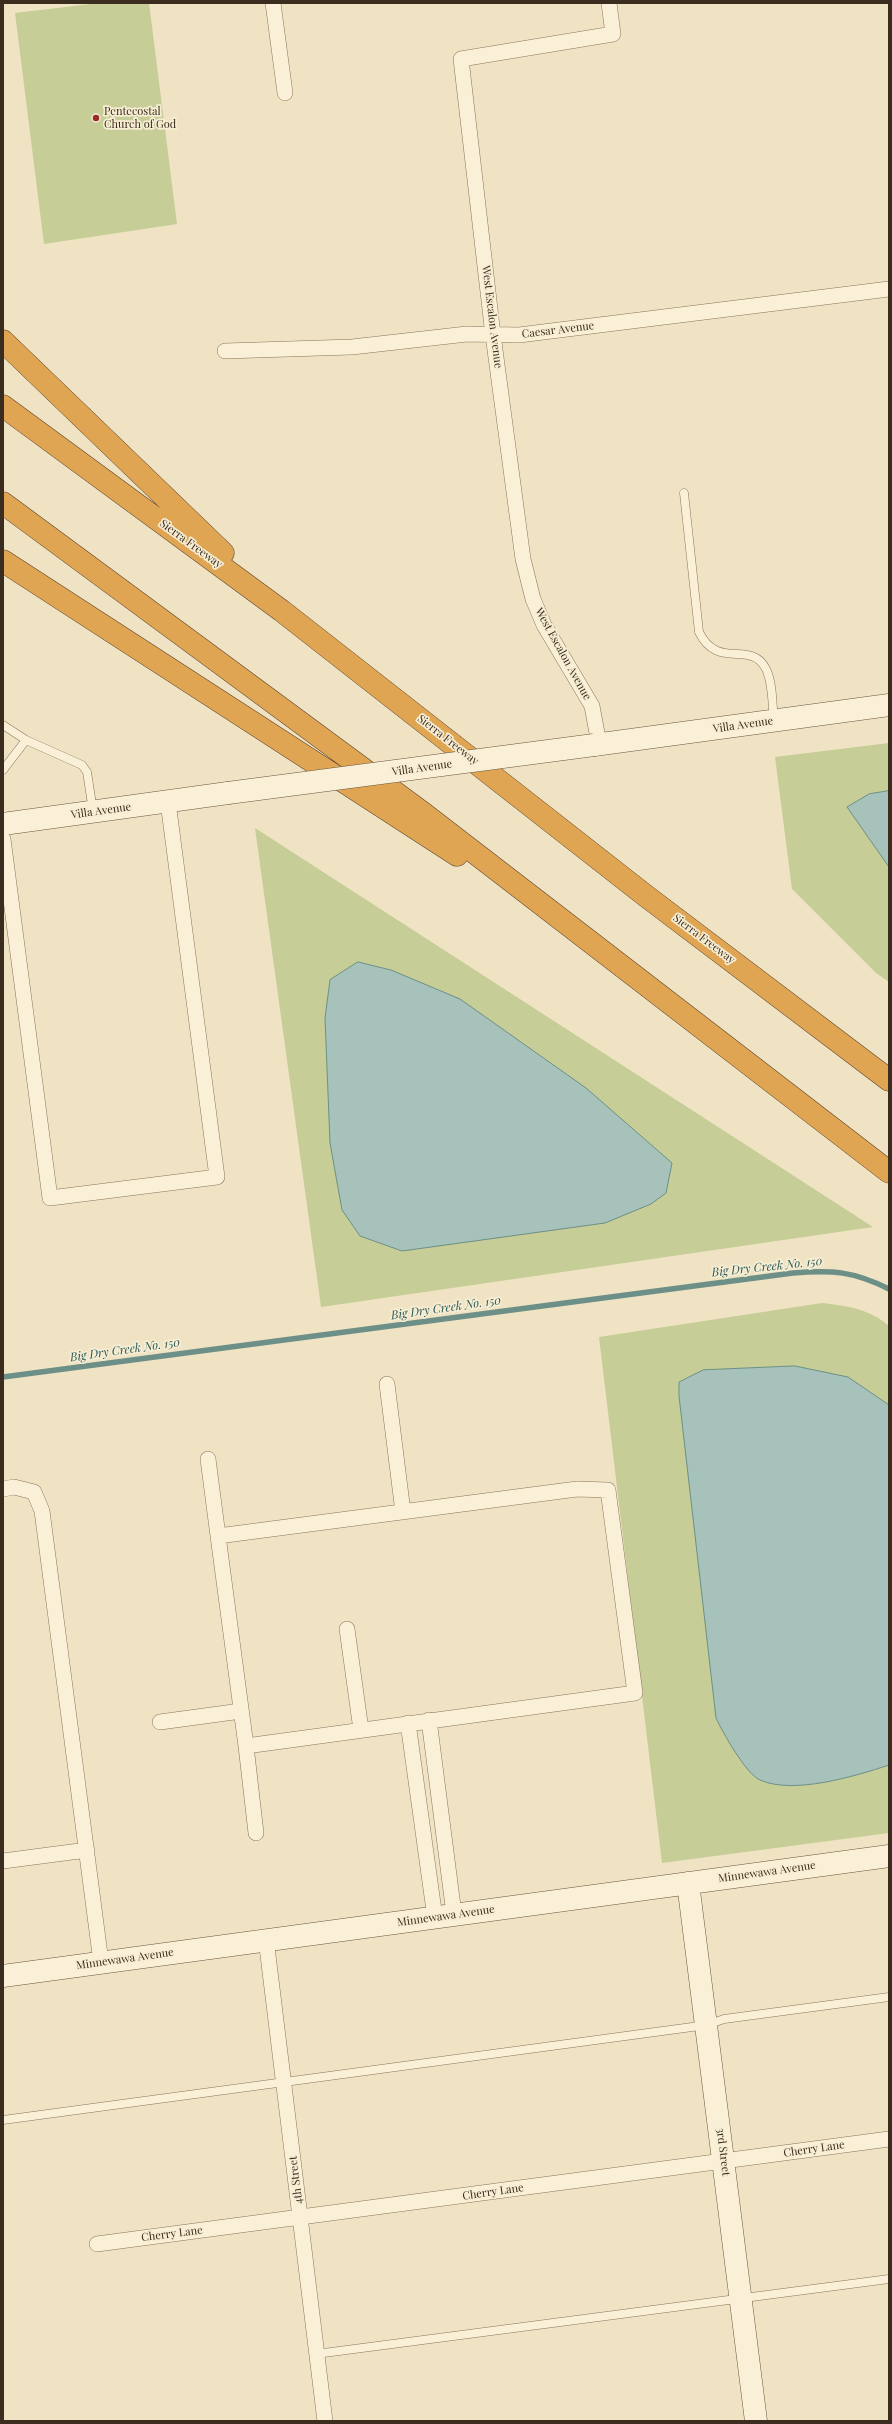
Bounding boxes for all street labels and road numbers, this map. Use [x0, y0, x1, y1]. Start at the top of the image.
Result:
street label: West Escalon Avenue [479, 265, 505, 369]
street label: Caesar Avenue [521, 319, 595, 341]
street label: Sierra Freeway [157, 517, 225, 571]
street label: West Escalon Avenue [532, 606, 594, 702]
street label: Sierra Freeway [415, 712, 481, 768]
street label: Villa Avenue [712, 714, 774, 736]
street label: Villa Avenue [391, 757, 453, 779]
street label: Villa Avenue [70, 800, 132, 822]
street label: Sierra Freeway [670, 911, 738, 967]
street label: Minnewawa Avenue [717, 1859, 817, 1885]
street label: Minnewawa Avenue [396, 1903, 496, 1929]
street label: Minnewawa Avenue [75, 1946, 175, 1972]
street label: 3rd Street [714, 2127, 732, 2177]
street label: Cherry Lane [783, 2138, 845, 2160]
street label: 4th Street [287, 2155, 305, 2205]
street label: Cherry Lane [462, 2181, 524, 2203]
street label: Cherry Lane [141, 2224, 203, 2244]

